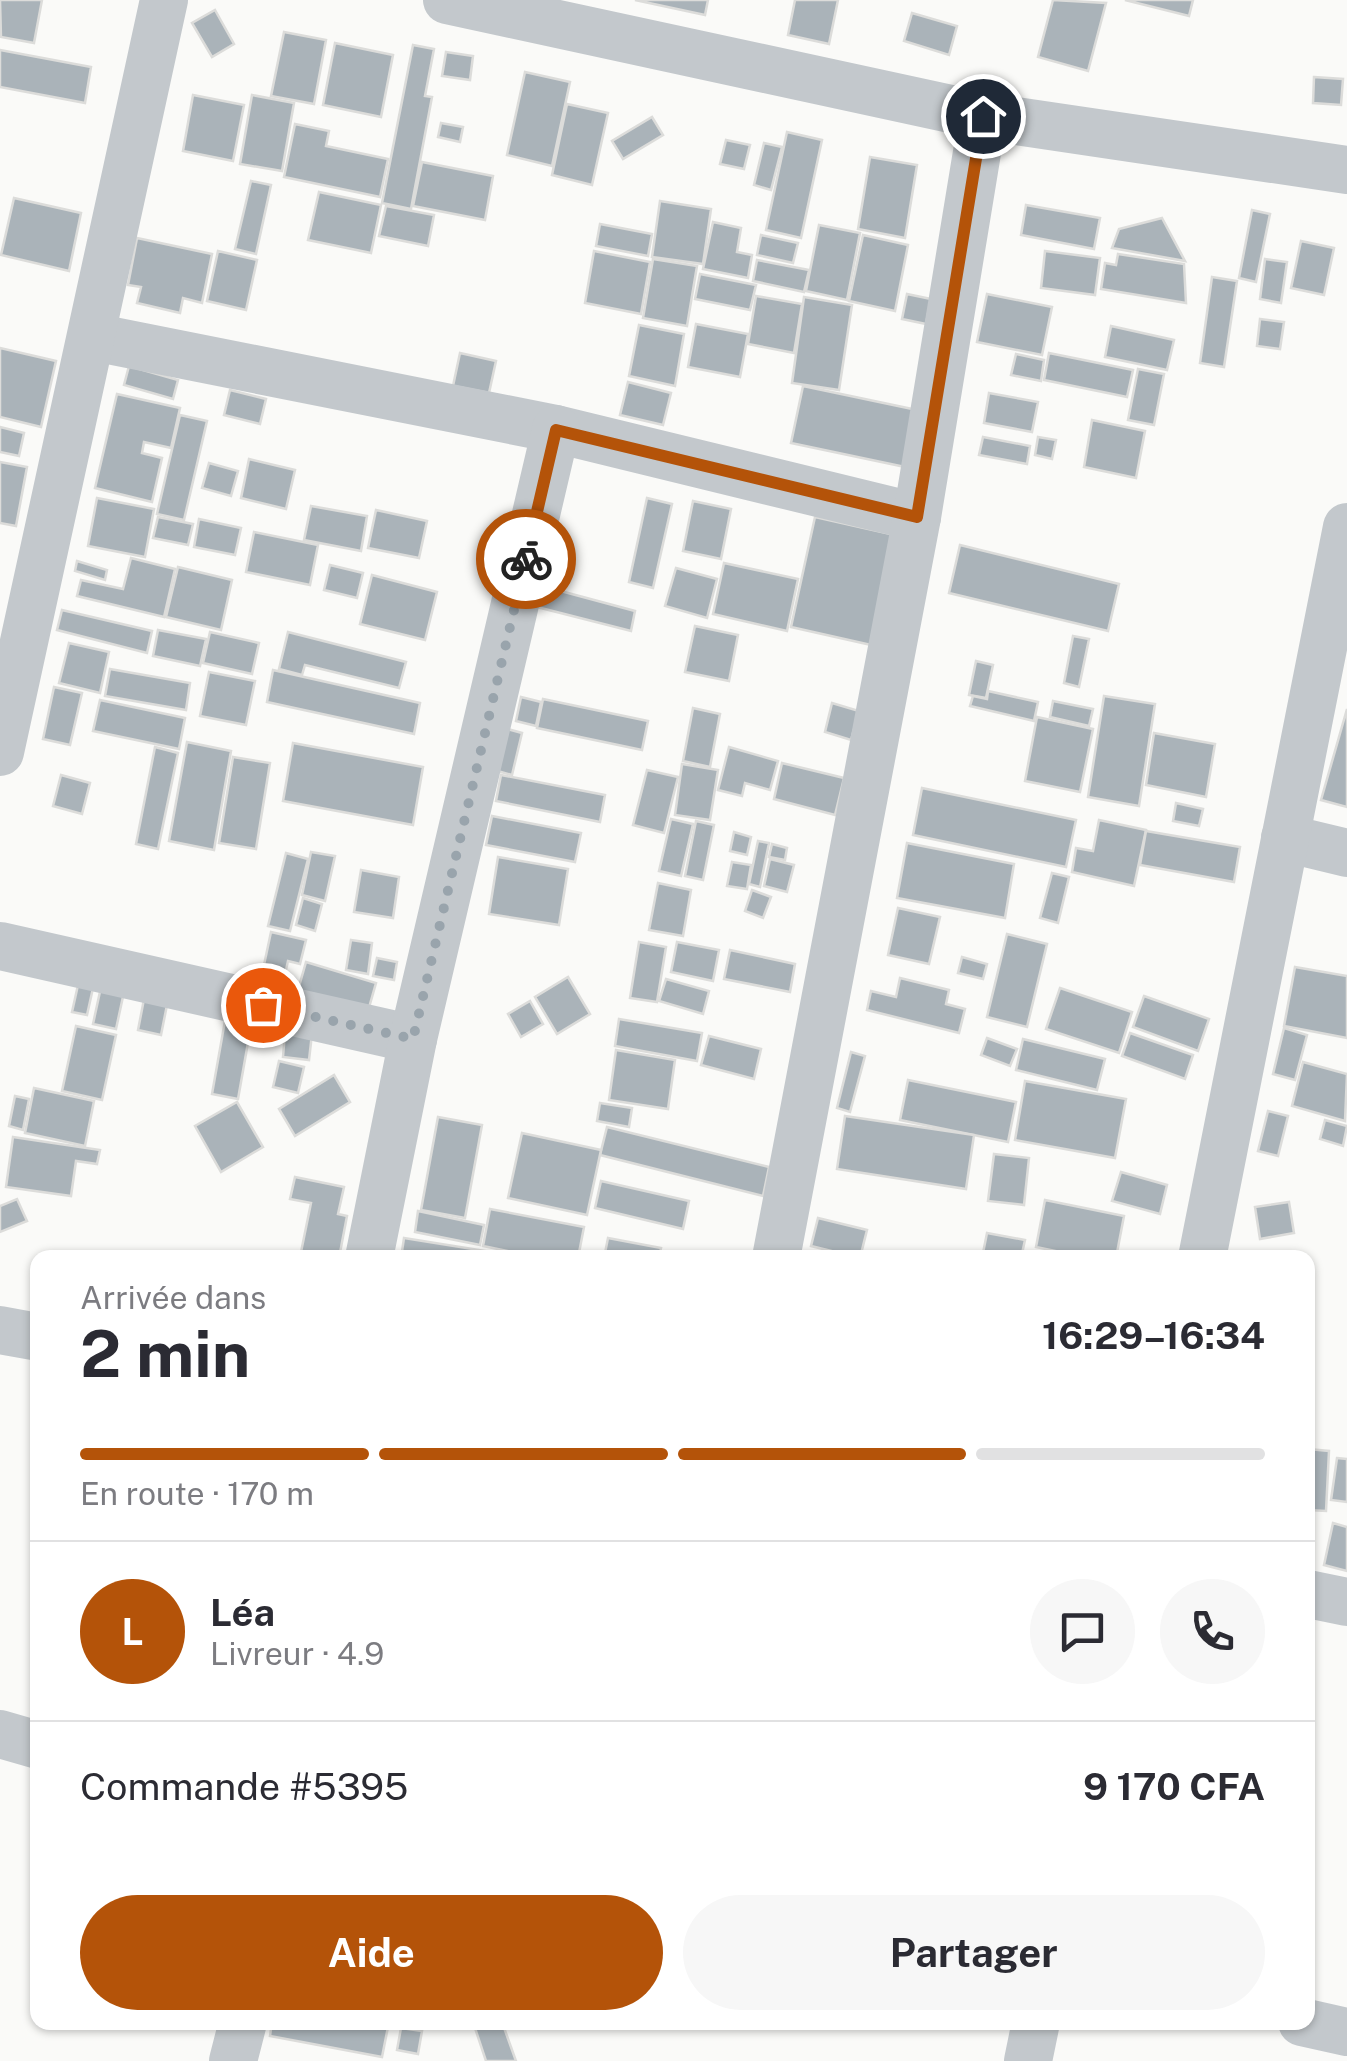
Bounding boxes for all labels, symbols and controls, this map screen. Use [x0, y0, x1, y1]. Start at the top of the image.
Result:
pin [941, 74, 1026, 159]
icon: home [956, 89, 1011, 144]
courier [476, 509, 576, 609]
icon: bike [499, 532, 554, 587]
pin [221, 963, 306, 1048]
icon: bag [236, 978, 291, 1033]
text: Arrivée dans [80, 1279, 266, 1316]
text: 16:29–16:34 [1042, 1313, 1265, 1358]
text: 2 min [80, 1315, 250, 1392]
text: En route · 170 m [80, 1475, 314, 1512]
button: chat [1030, 1579, 1135, 1684]
button: phone [1160, 1579, 1265, 1684]
text: Léa [210, 1590, 275, 1635]
text: L [122, 1609, 143, 1654]
text: Livreur · 4.9 [210, 1635, 384, 1672]
text: Commande #5395 [80, 1764, 408, 1809]
text: 9 170 CFA [1083, 1764, 1265, 1809]
button: Aide [80, 1895, 663, 2010]
button: Partager [683, 1895, 1265, 2010]

